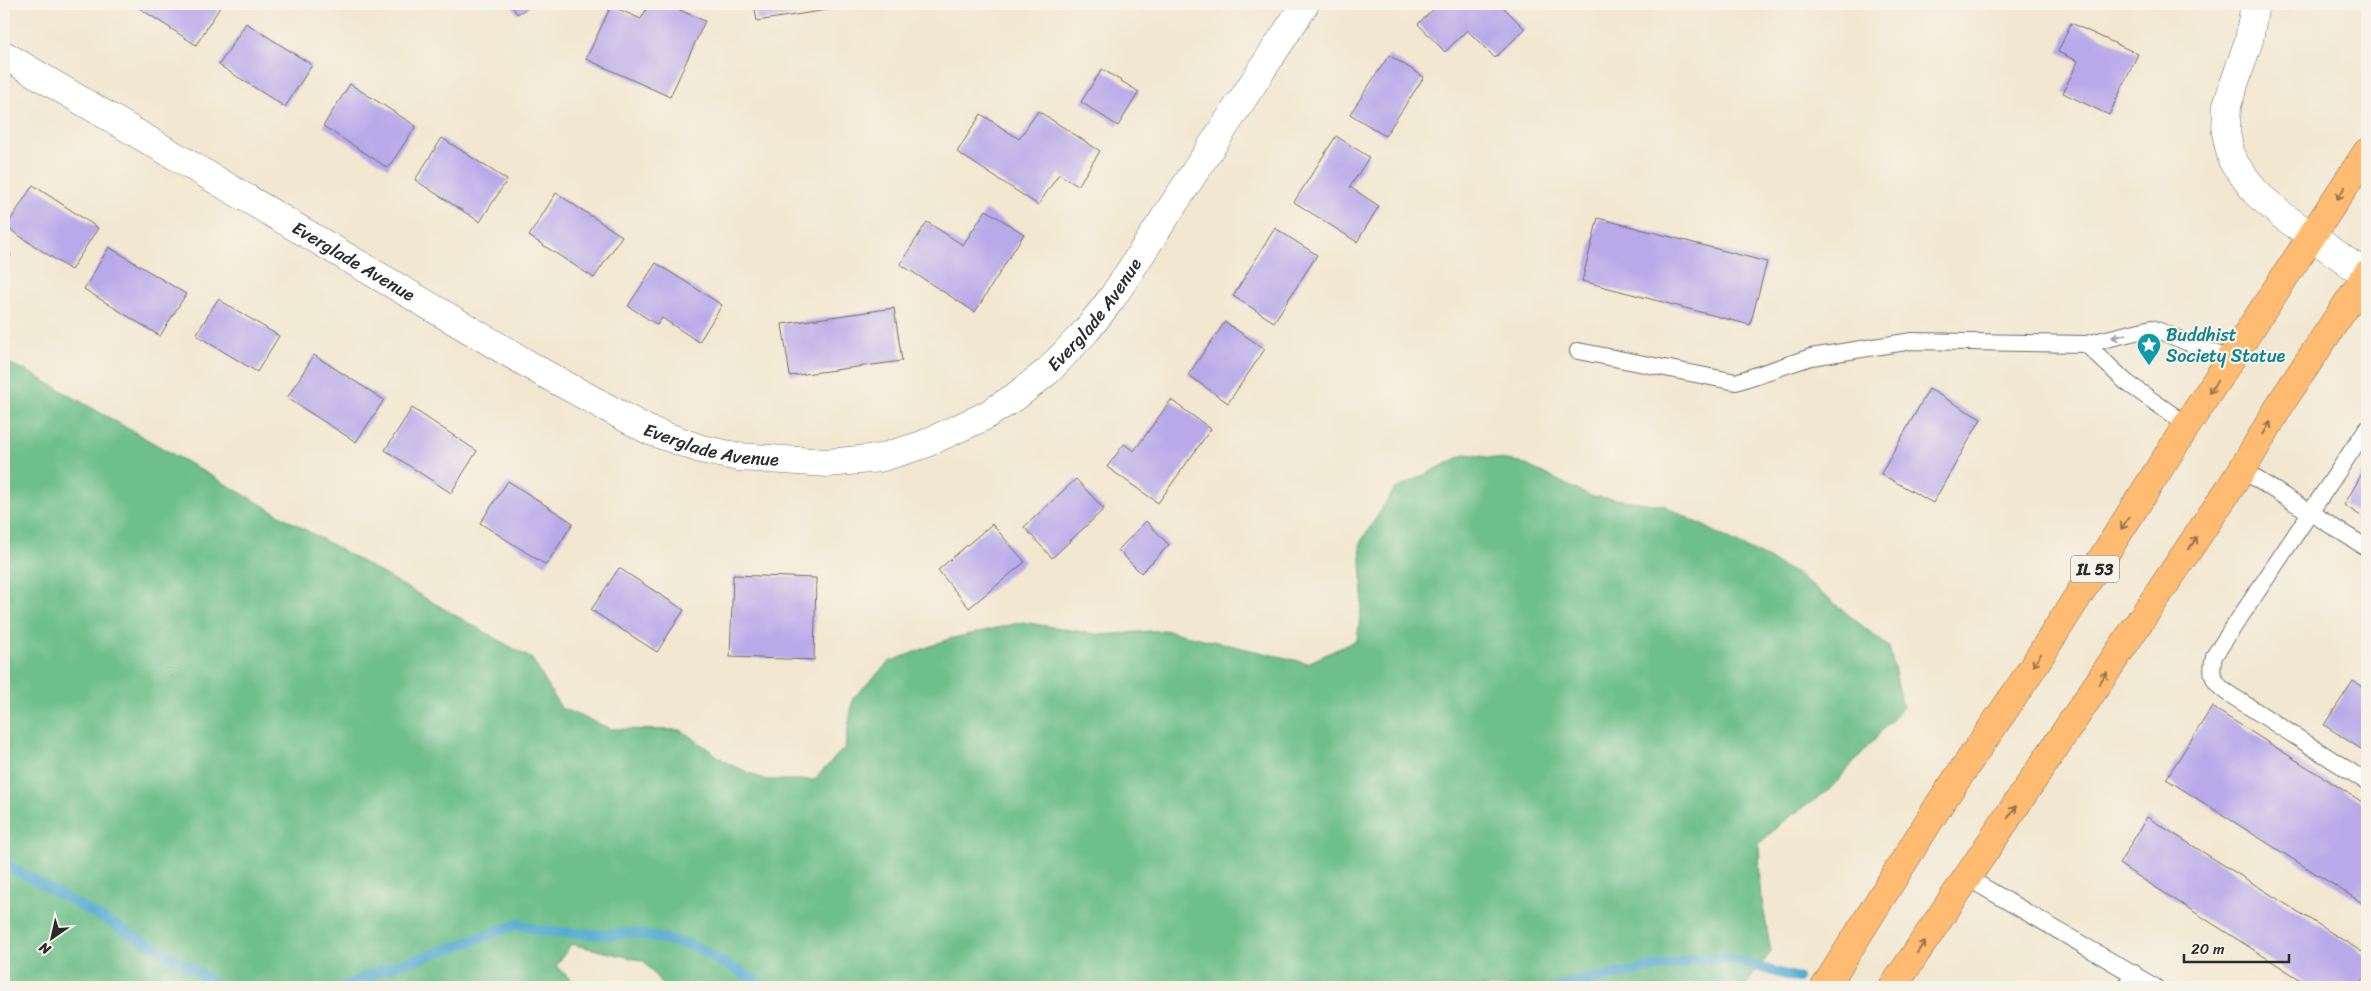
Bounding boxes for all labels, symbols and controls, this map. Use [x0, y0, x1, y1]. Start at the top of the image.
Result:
one-way arrow [2335, 185, 2345, 199]
street label: Everglade Avenue [286, 212, 422, 310]
street label: Everglade Avenue [1039, 251, 1150, 379]
place label: Buddhist Society Statue [2166, 319, 2286, 372]
one-way arrow [2112, 332, 2128, 341]
place icon: Buddhist Society Statue [2136, 332, 2162, 366]
one-way arrow [2208, 380, 2218, 394]
street label: Everglade Avenue [639, 414, 780, 476]
one-way arrow [2262, 421, 2272, 436]
one-way arrow [2119, 516, 2129, 530]
one-way arrow [2189, 536, 2199, 550]
road number: IL 53 [2071, 556, 2119, 582]
one-way arrow [2032, 653, 2042, 667]
one-way arrow [2098, 671, 2108, 685]
one-way arrow [2007, 806, 2017, 820]
north arrow [28, 914, 78, 964]
scale bar [2184, 931, 2288, 963]
text: N [34, 935, 57, 962]
text: 20 m [2191, 936, 2225, 962]
one-way arrow [1916, 940, 1926, 954]

